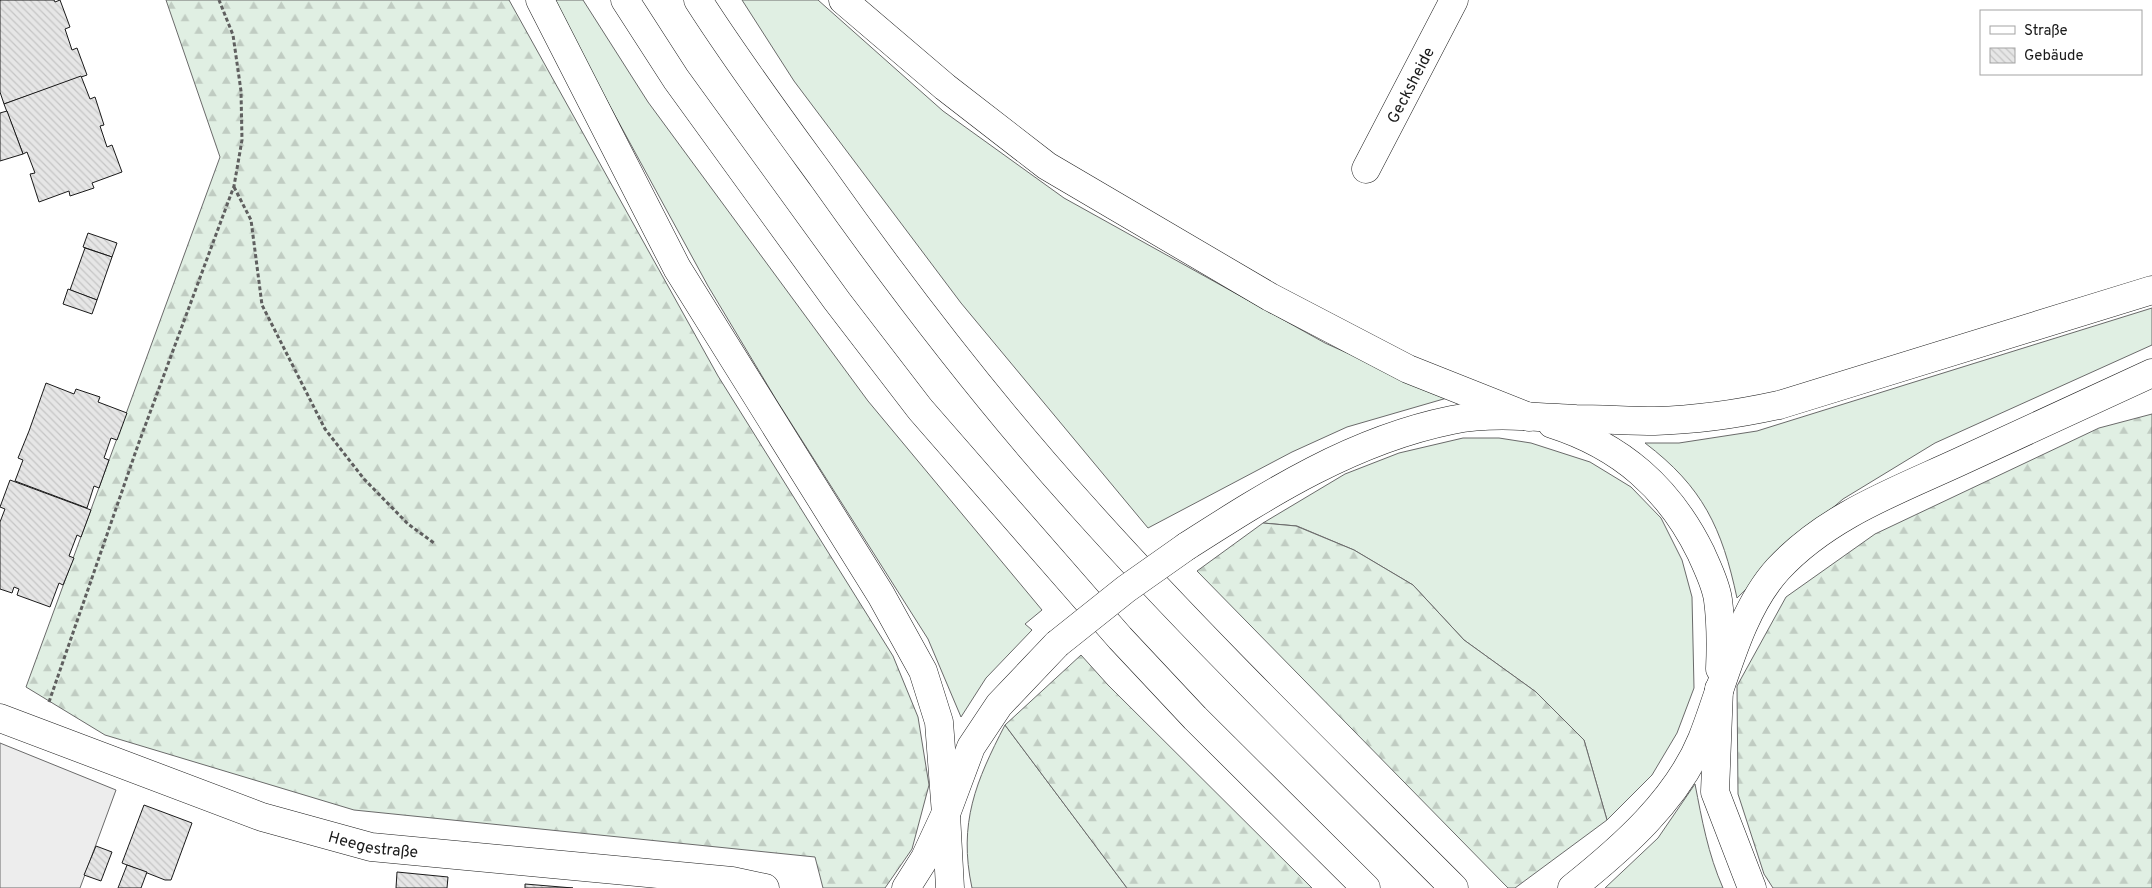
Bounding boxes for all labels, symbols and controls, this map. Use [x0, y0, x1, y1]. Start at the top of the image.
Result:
legend [1980, 10, 2142, 75]
text: Straße [2024, 22, 2068, 41]
street label: Gecksheide [1384, 44, 1440, 127]
text: Gebäude [2024, 47, 2084, 66]
street label: Heegestraße [326, 828, 419, 863]

